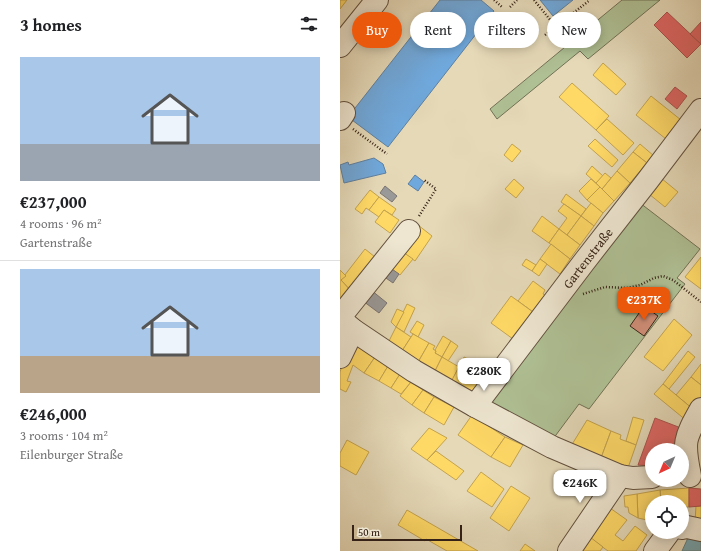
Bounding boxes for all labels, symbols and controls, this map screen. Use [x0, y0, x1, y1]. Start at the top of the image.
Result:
text: 3 homes [20, 12, 82, 37]
chip: Buy [352, 12, 402, 48]
chip: Rent [410, 12, 466, 48]
chip: Filters [474, 12, 539, 48]
chip: New [547, 12, 601, 48]
icon: filters [298, 13, 320, 35]
icon: home [134, 83, 206, 155]
text: €237,000 [20, 189, 86, 214]
text: 4 rooms · 96 m² [20, 214, 102, 233]
street label: Gartenstraße [558, 224, 617, 292]
text: Gartenstraße [20, 233, 92, 252]
pin: €237K [616, 287, 672, 321]
text: €237K [626, 290, 662, 309]
icon: home [134, 295, 206, 367]
pin: €280K [456, 358, 512, 392]
text: €280K [466, 361, 502, 380]
text: €246,000 [20, 401, 86, 426]
text: 3 rooms · 104 m² [20, 426, 108, 445]
north arrow [645, 443, 689, 487]
map controls [645, 443, 689, 539]
text: Eilenburger Straße [20, 445, 123, 464]
pin: €246K [552, 470, 608, 504]
text: €246K [562, 473, 598, 492]
button: locate [645, 495, 689, 539]
scale bar [352, 523, 462, 542]
text: 50 m [358, 524, 380, 540]

